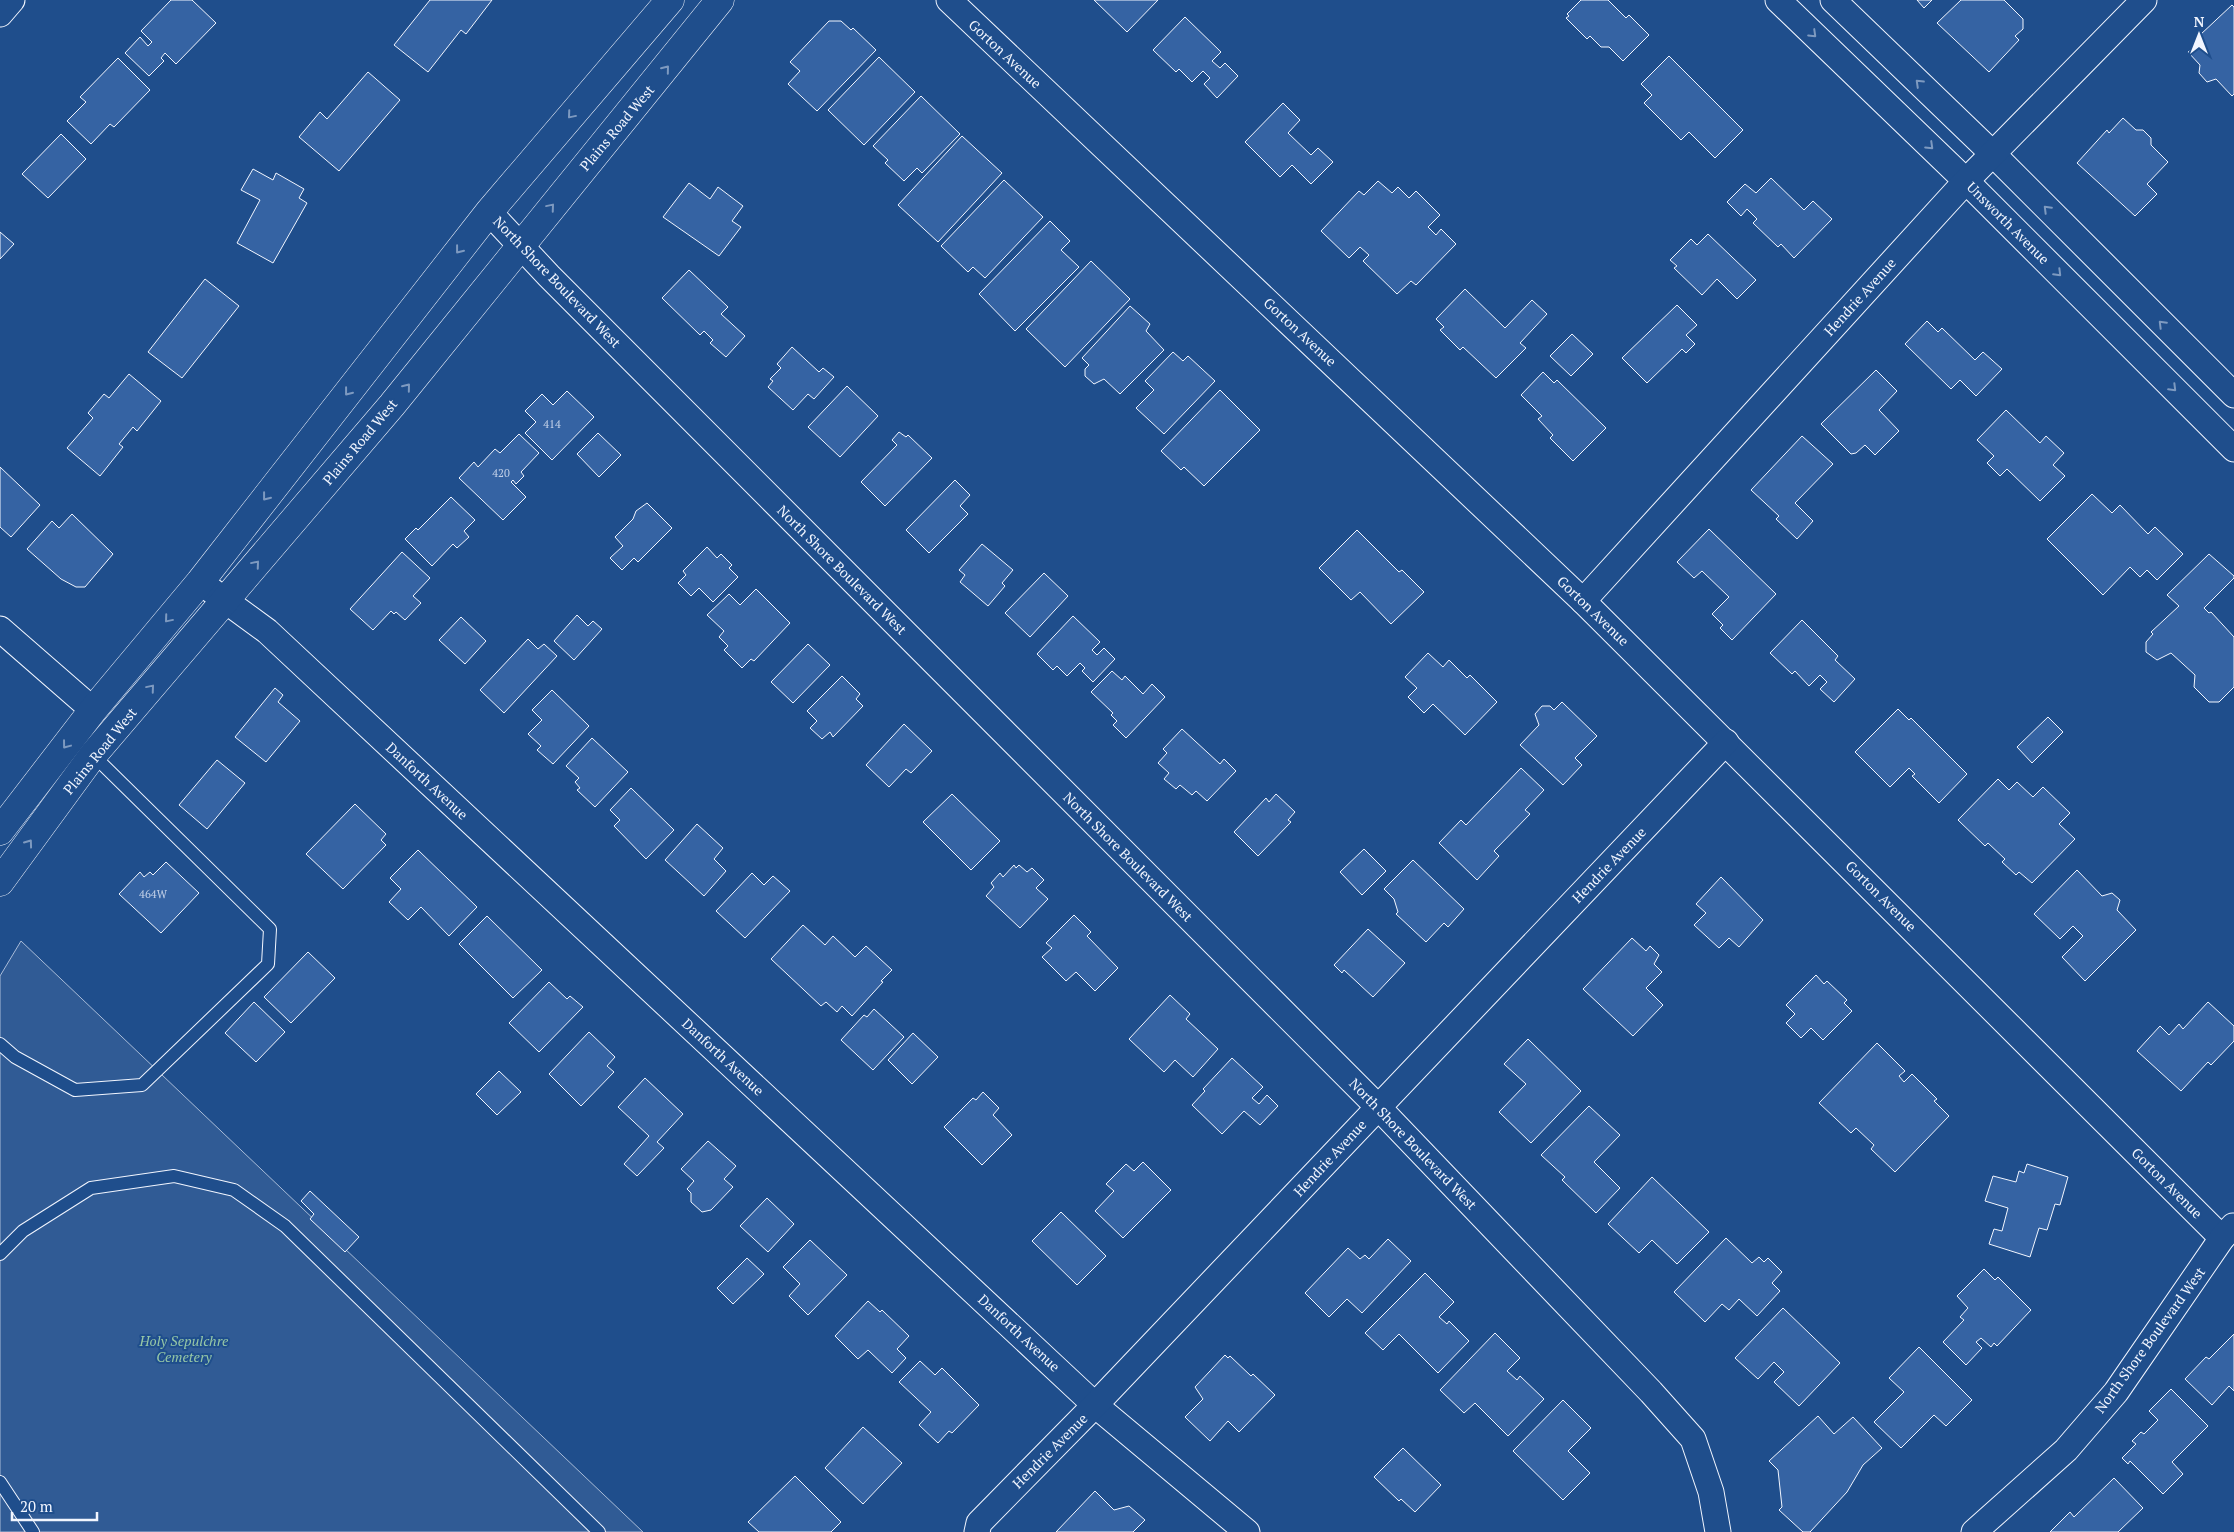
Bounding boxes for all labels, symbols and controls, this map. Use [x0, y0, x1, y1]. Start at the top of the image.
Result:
north arrow [2174, 10, 2224, 60]
text: N [2194, 12, 2205, 31]
street label: Gorton Avenue [965, 15, 1046, 92]
one-way arrow [1807, 28, 1816, 37]
one-way arrow [660, 65, 669, 74]
street label: Plains Road West [575, 80, 659, 175]
one-way arrow [1916, 80, 1925, 89]
one-way arrow [568, 110, 577, 119]
one-way arrow [1924, 140, 1933, 149]
street label: Unsworth Avenue [1963, 177, 2054, 268]
one-way arrow [546, 204, 555, 213]
one-way arrow [2044, 205, 2053, 214]
street label: North Shore Boulevard West [489, 212, 626, 352]
one-way arrow [457, 244, 465, 253]
street label: Hendrie Avenue [1819, 254, 1900, 340]
one-way arrow [2052, 267, 2061, 276]
street label: Gorton Avenue [1260, 293, 1341, 370]
one-way arrow [2159, 320, 2168, 329]
one-way arrow [2167, 382, 2176, 391]
one-way arrow [401, 383, 410, 392]
one-way arrow [346, 386, 354, 395]
street label: Plains Road West [318, 394, 402, 489]
house number: 414 [543, 417, 561, 431]
house number: 420 [492, 466, 510, 480]
one-way arrow [262, 492, 271, 501]
street label: North Shore Boulevard West [773, 501, 912, 639]
one-way arrow [251, 561, 260, 570]
street label: Gorton Avenue [1553, 572, 1633, 650]
one-way arrow [165, 614, 174, 623]
one-way arrow [145, 685, 154, 694]
street label: Plains Road West [59, 703, 141, 798]
street label: Danforth Avenue [382, 738, 472, 824]
one-way arrow [63, 739, 72, 749]
street label: North Shore Boulevard West [1059, 788, 1198, 926]
street label: Hendrie Avenue [1567, 822, 1650, 907]
one-way arrow [23, 839, 32, 849]
street label: Gorton Avenue [1842, 856, 1921, 935]
house number: 464W [139, 887, 168, 901]
street label: Danforth Avenue [678, 1014, 768, 1100]
street label: North Shore Boulevard West [1345, 1074, 1482, 1214]
street label: Hendrie Avenue [1289, 1115, 1370, 1200]
street label: Gorton Avenue [2128, 1143, 2207, 1222]
street label: North Shore Boulevard West [2090, 1262, 2209, 1417]
street label: Danforth Avenue [974, 1290, 1064, 1376]
park label: Holy Sepulchre Cemetery [139, 1331, 229, 1366]
street label: Hendrie Avenue [1008, 1409, 1091, 1492]
scale bar [12, 1490, 98, 1522]
text: 20 m [20, 1496, 53, 1516]

